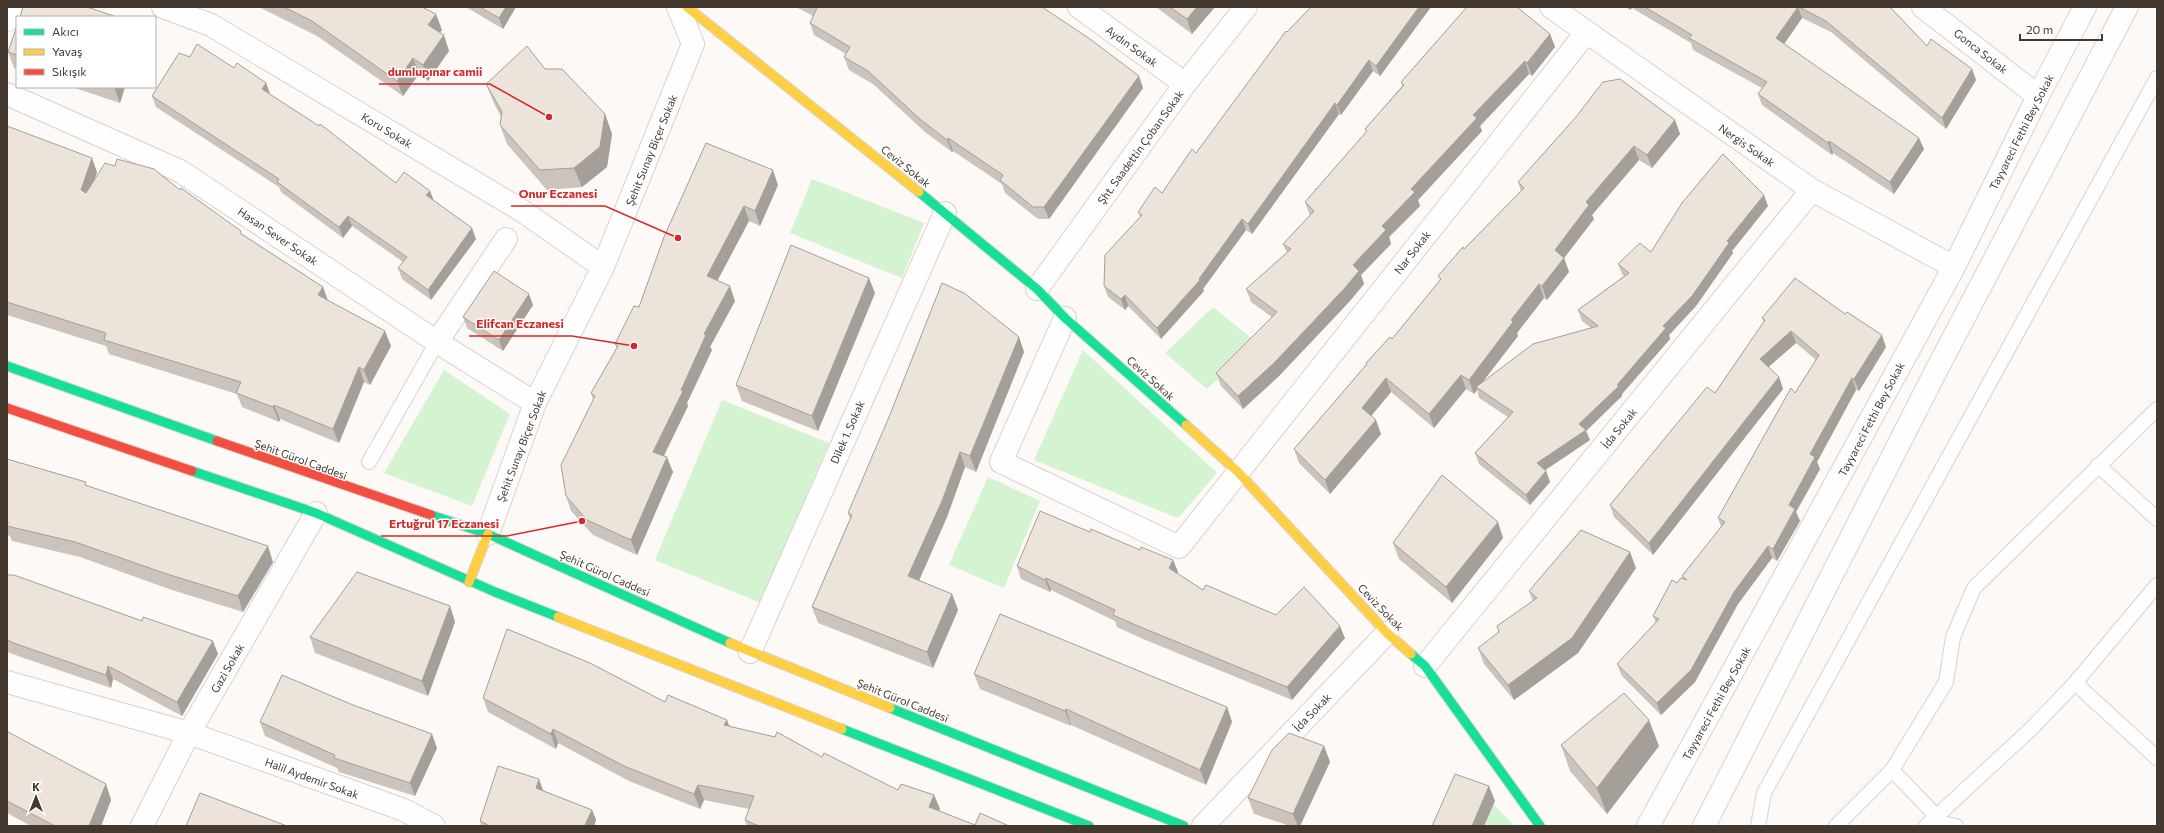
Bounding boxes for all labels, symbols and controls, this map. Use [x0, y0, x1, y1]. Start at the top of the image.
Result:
legend [16, 16, 156, 88]
scale bar [2020, 16, 2102, 42]
text: 20 m [2026, 22, 2053, 36]
street label: Aydın Sokak [1103, 23, 1161, 69]
text: Akıcı [52, 24, 79, 38]
street label: Gonca Sokak [1951, 26, 2011, 76]
text: Yavaş [52, 44, 83, 58]
callout: dumlupınar camii [379, 60, 490, 84]
text: Sıkışık [52, 64, 87, 78]
text: dumlupınar camii [388, 64, 482, 78]
street label: Tayyareci Fethi Bey Sokak [1986, 72, 2056, 192]
street label: Şht. Saadettin Çoban Sokak [1094, 87, 1186, 207]
street label: Şehit Sunay Biçer Sokak [623, 93, 679, 207]
street label: Koru Sokak [359, 110, 415, 150]
street label: Nergis Sokak [1717, 121, 1777, 169]
street label: Ceviz Sokak [879, 142, 933, 190]
callout: Onur Eczanesi [511, 182, 605, 206]
text: Onur Eczanesi [519, 186, 597, 200]
street label: Hasan Sever Sokak [236, 204, 321, 268]
street label: Nar Sokak [1391, 228, 1433, 276]
callout: Elifcan Eczanesi [469, 312, 572, 336]
text: Elifcan Eczanesi [476, 316, 564, 330]
street label: Ceviz Sokak [1124, 353, 1178, 403]
street label: Tayyareci Fethi Bey Sokak [1835, 359, 1907, 479]
street label: Şehit Sunay Biçer Sokak [494, 388, 548, 504]
street label: Dilek 1. Sokak [827, 398, 867, 466]
street label: İda Sokak [1598, 405, 1639, 451]
street label: Şehit Gürol Caddesi [253, 436, 349, 482]
callout: Ertuğrul 17 Eczanesi [381, 512, 507, 536]
text: Ertuğrul 17 Eczanesi [389, 516, 499, 530]
street label: Şehit Gürol Caddesi [558, 547, 652, 599]
street label: Ceviz Sokak [1356, 581, 1407, 633]
street label: Gazi Sokak [208, 641, 246, 695]
street label: Tayyareci Fethi Bey Sokak [1679, 644, 1753, 762]
street label: Şehit Gürol Caddesi [855, 676, 951, 724]
street label: İda Sokak [1290, 690, 1333, 734]
street label: Halil Aydemir Sokak [263, 755, 361, 801]
north arrow [16, 777, 56, 817]
text: K [32, 780, 40, 793]

